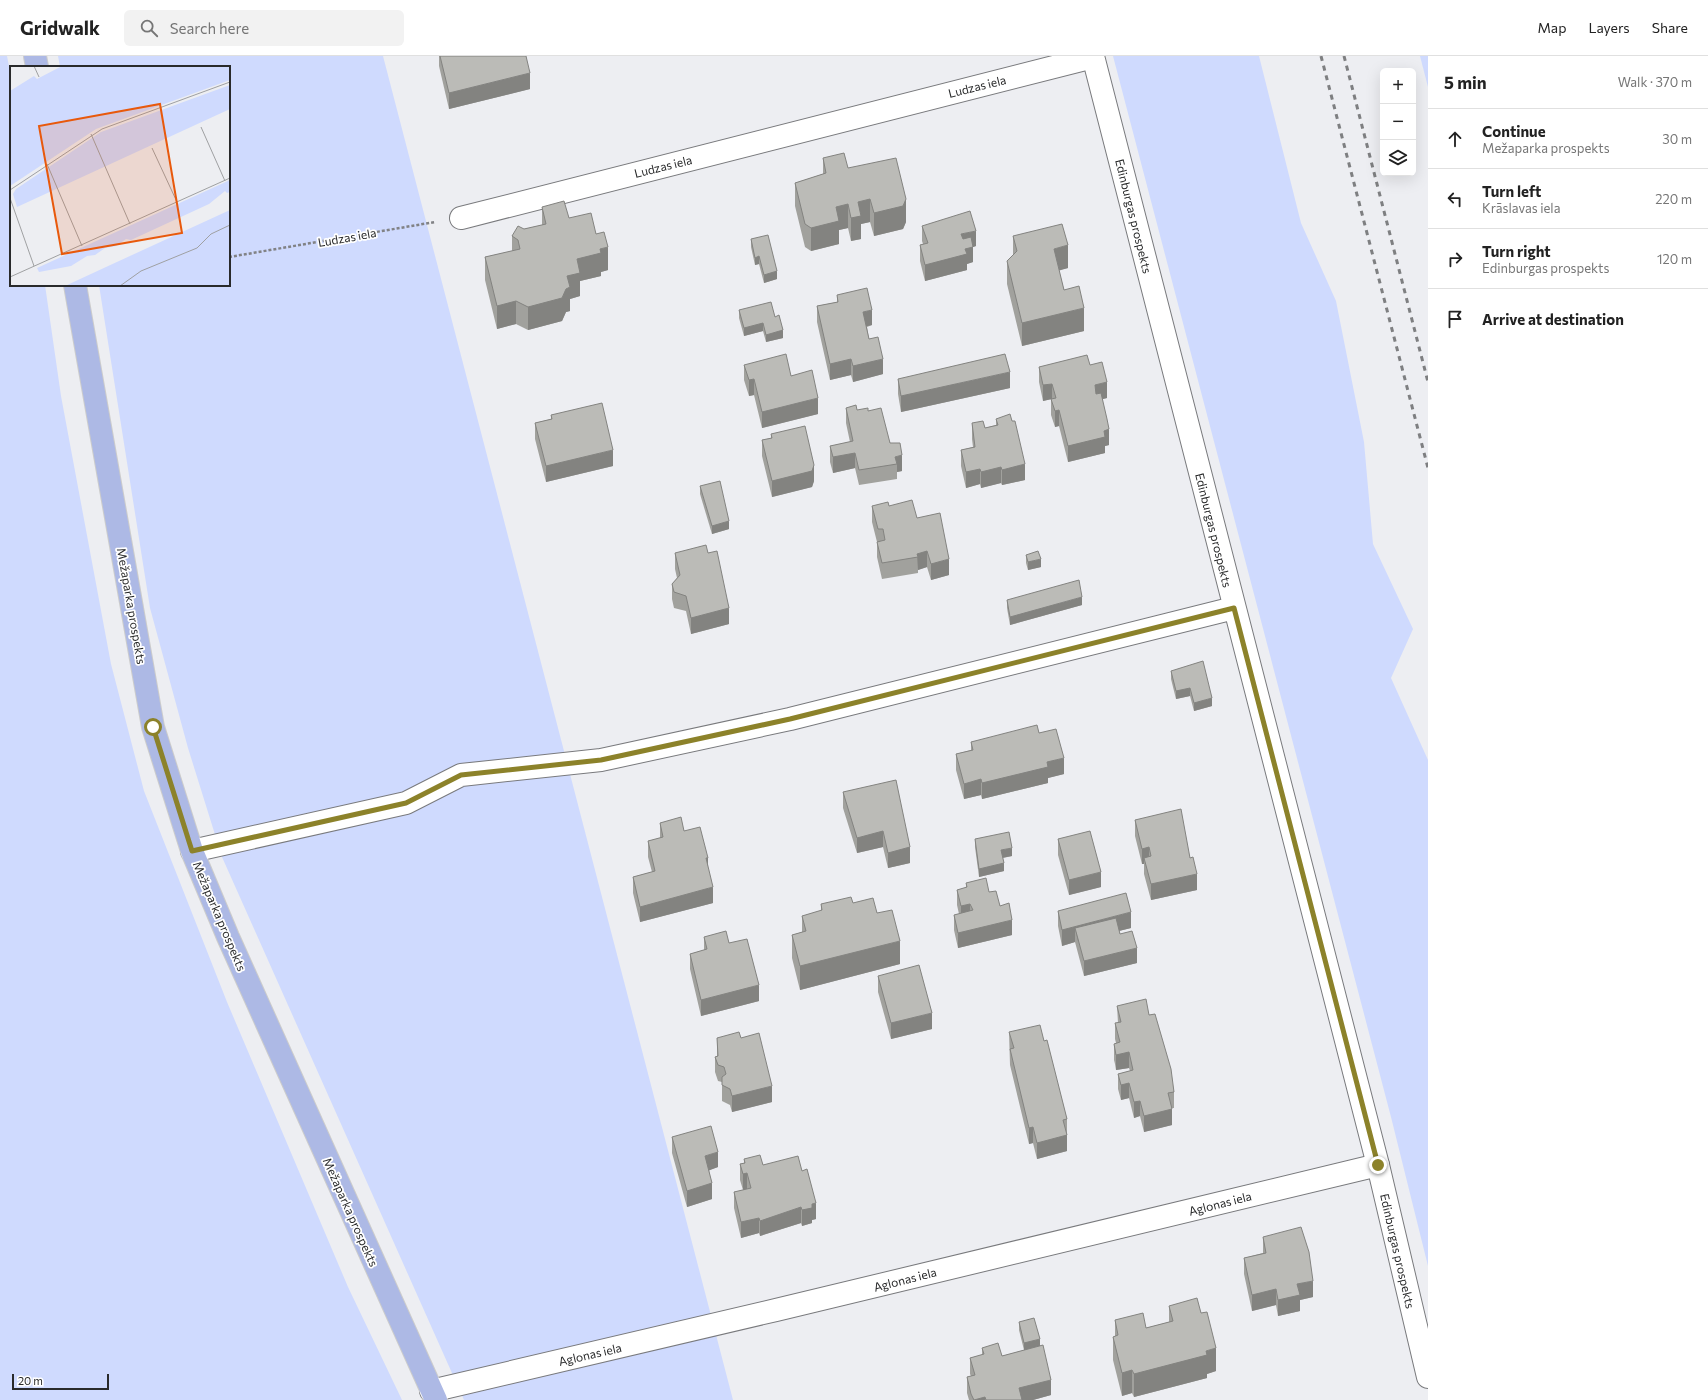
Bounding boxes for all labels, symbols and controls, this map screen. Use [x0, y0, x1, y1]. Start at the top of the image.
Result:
search box [124, 10, 404, 46]
text: Gridwalk [20, 16, 100, 39]
icon: search [138, 17, 160, 39]
text: Search here [170, 19, 249, 37]
text: Map [1538, 19, 1566, 36]
text: Layers [1588, 19, 1630, 36]
text: Share [1652, 19, 1688, 36]
inset map [10, 66, 230, 286]
map controls [1380, 68, 1416, 176]
button: + [1380, 68, 1416, 104]
street label: Ludzas iela [947, 72, 1007, 100]
text: 5 min [1444, 72, 1487, 93]
text: Walk · 370 m [1618, 74, 1692, 90]
button: − [1380, 104, 1416, 140]
text: Continue [1482, 122, 1546, 140]
icon: ahead [1444, 128, 1466, 150]
text: 30 m [1662, 131, 1692, 147]
button: layers [1380, 140, 1416, 176]
text: Mežaparka prospekts [1482, 140, 1610, 156]
street label: Ludzas iela [633, 152, 693, 180]
street label: Edinburgas prospekts [1113, 157, 1155, 275]
text: Turn left [1482, 182, 1541, 200]
icon: left [1444, 188, 1466, 210]
text: 220 m [1655, 191, 1692, 207]
text: Krāslavas iela [1482, 200, 1560, 216]
street label: Ludzas iela [317, 225, 377, 249]
text: Turn right [1482, 242, 1551, 260]
icon: right [1444, 248, 1466, 270]
text: 120 m [1657, 251, 1692, 267]
text: Edinburgas prospekts [1482, 260, 1609, 276]
icon: arrive [1444, 308, 1466, 330]
text: Arrive at destination [1482, 310, 1624, 328]
street label: Edinburgas prospekts [1193, 471, 1235, 589]
street label: Mežaparka prospekts [115, 547, 149, 665]
route start [144, 718, 162, 736]
street label: Mežaparka prospekts [191, 859, 249, 973]
street label: Mežaparka prospekts [321, 1155, 381, 1269]
route end [1369, 1156, 1387, 1174]
street label: Aglonas iela [1187, 1188, 1253, 1218]
street label: Edinburgas prospekts [1378, 1192, 1418, 1310]
street label: Aglonas iela [872, 1264, 938, 1294]
street label: Aglonas iela [557, 1340, 623, 1368]
scale bar [12, 1372, 109, 1391]
text: 20 m [18, 1374, 43, 1387]

